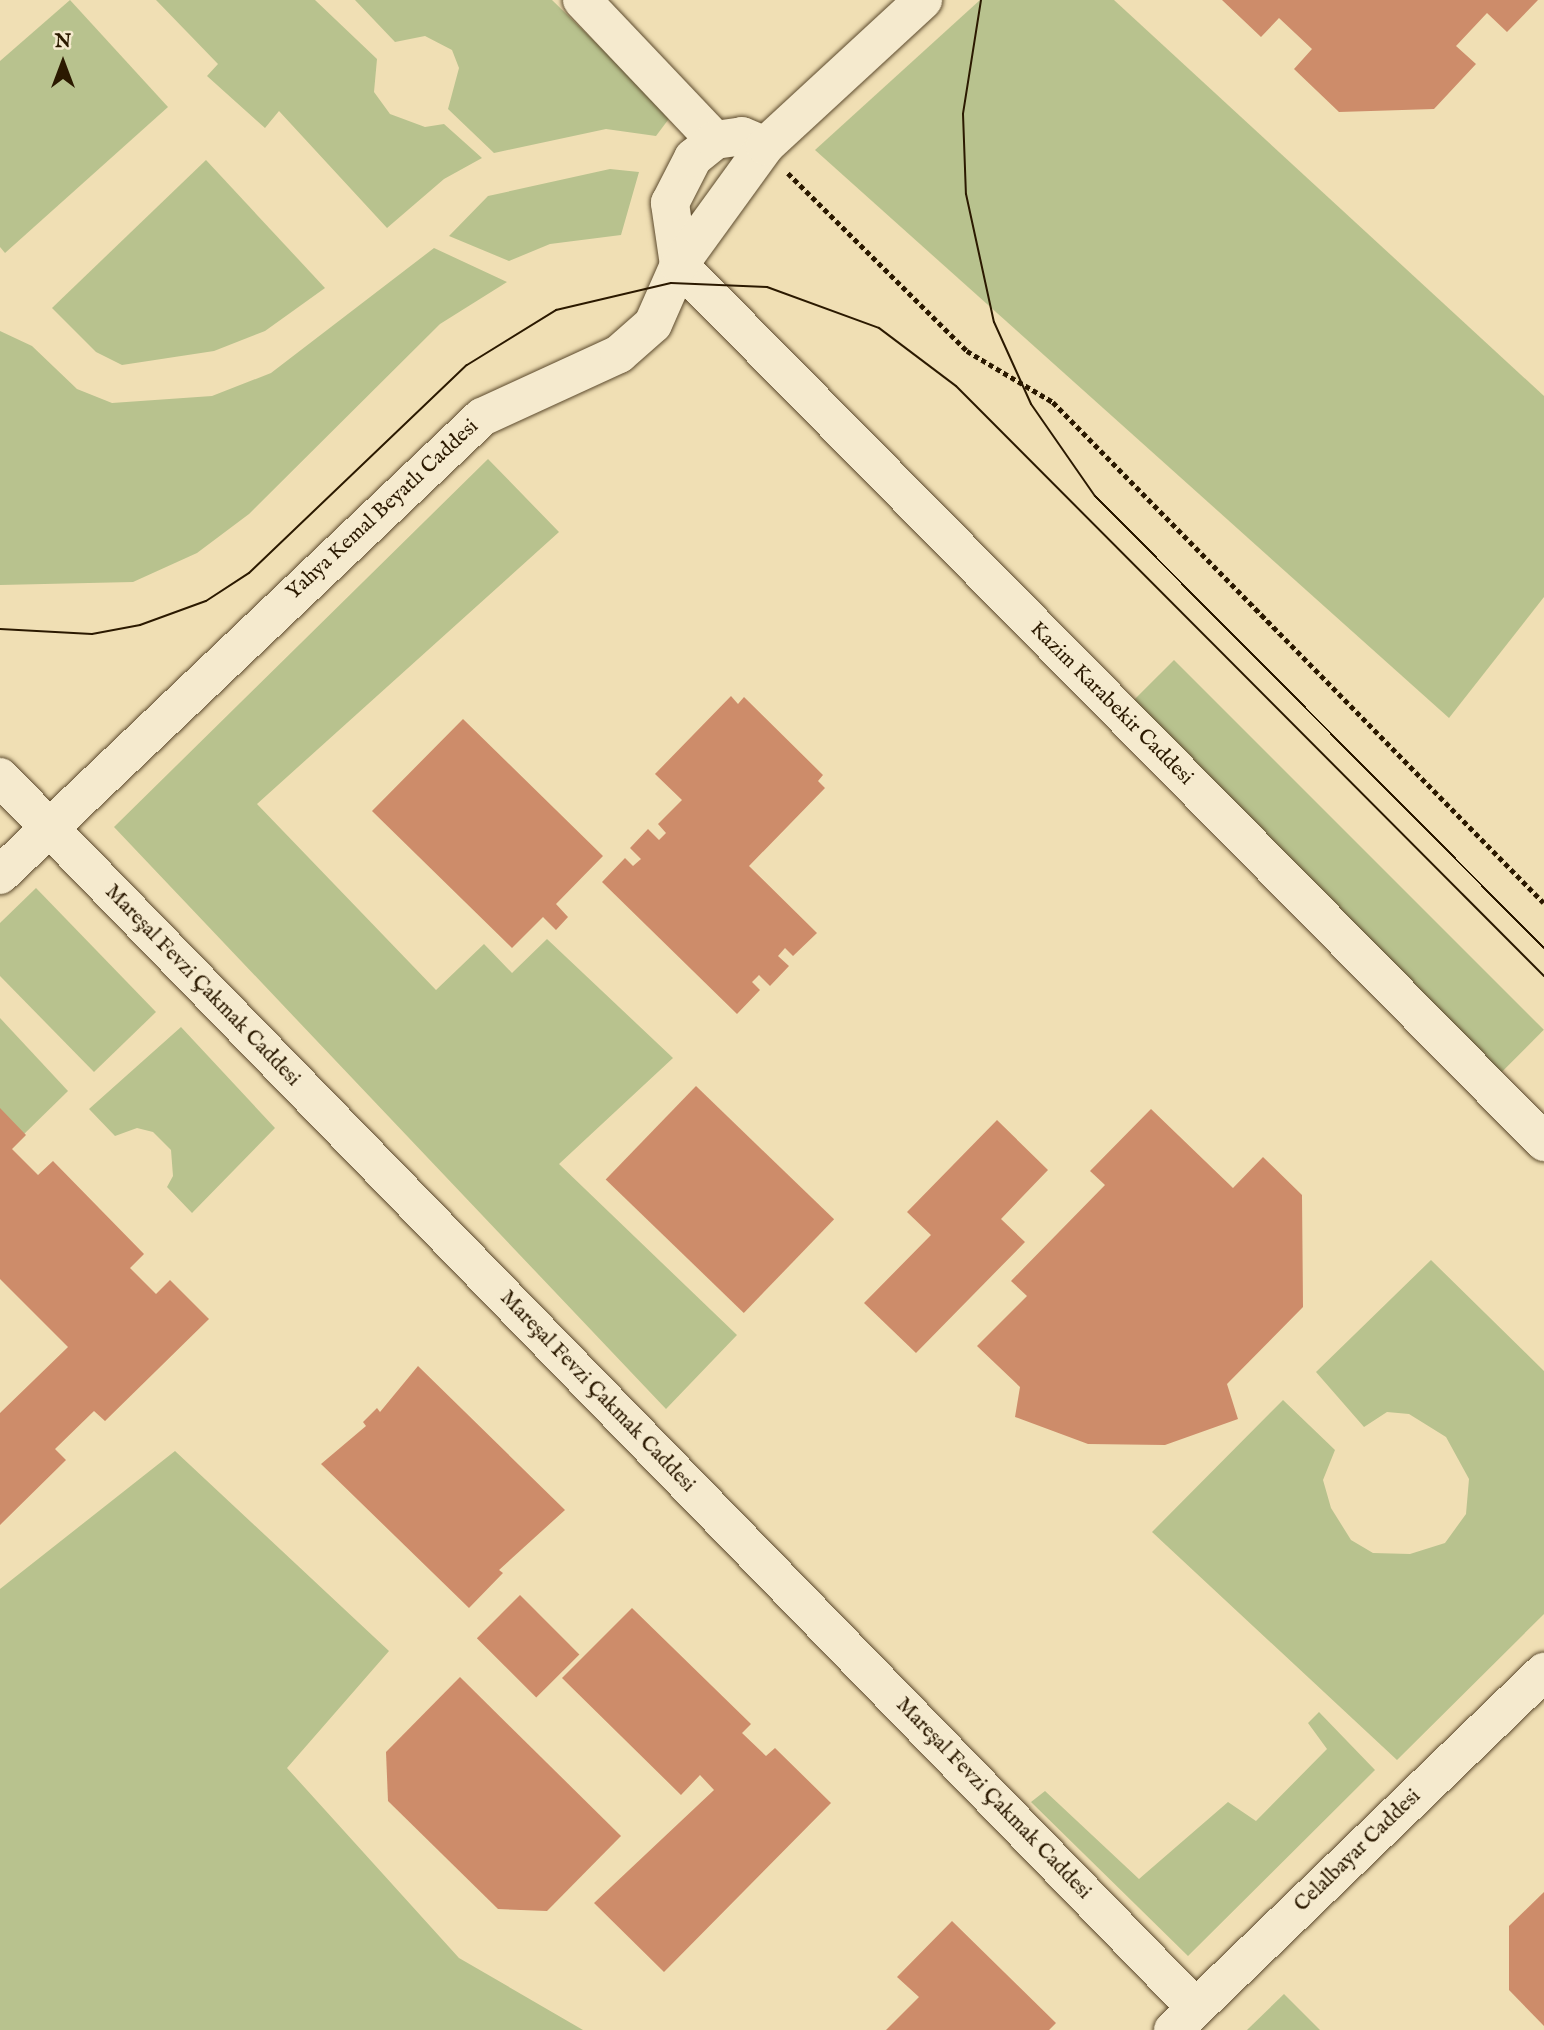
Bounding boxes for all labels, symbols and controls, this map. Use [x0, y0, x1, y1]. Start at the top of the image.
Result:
north arrow [28, 28, 98, 98]
text: N [55, 30, 71, 54]
street label: Yahya Kemal Beyatlı Caddesi [282, 415, 484, 605]
street label: Kazim Karabekir Caddesi [1024, 617, 1198, 791]
street label: Mareşal Fevzi Çakmak Caddesi [99, 880, 305, 1092]
street label: Mareşal Fevzi Çakmak Caddesi [494, 1286, 700, 1498]
street label: Mareşal Fevzi Çakmak Caddesi [890, 1693, 1096, 1905]
street label: Celalbayar Caddesi [1290, 1784, 1426, 1918]

